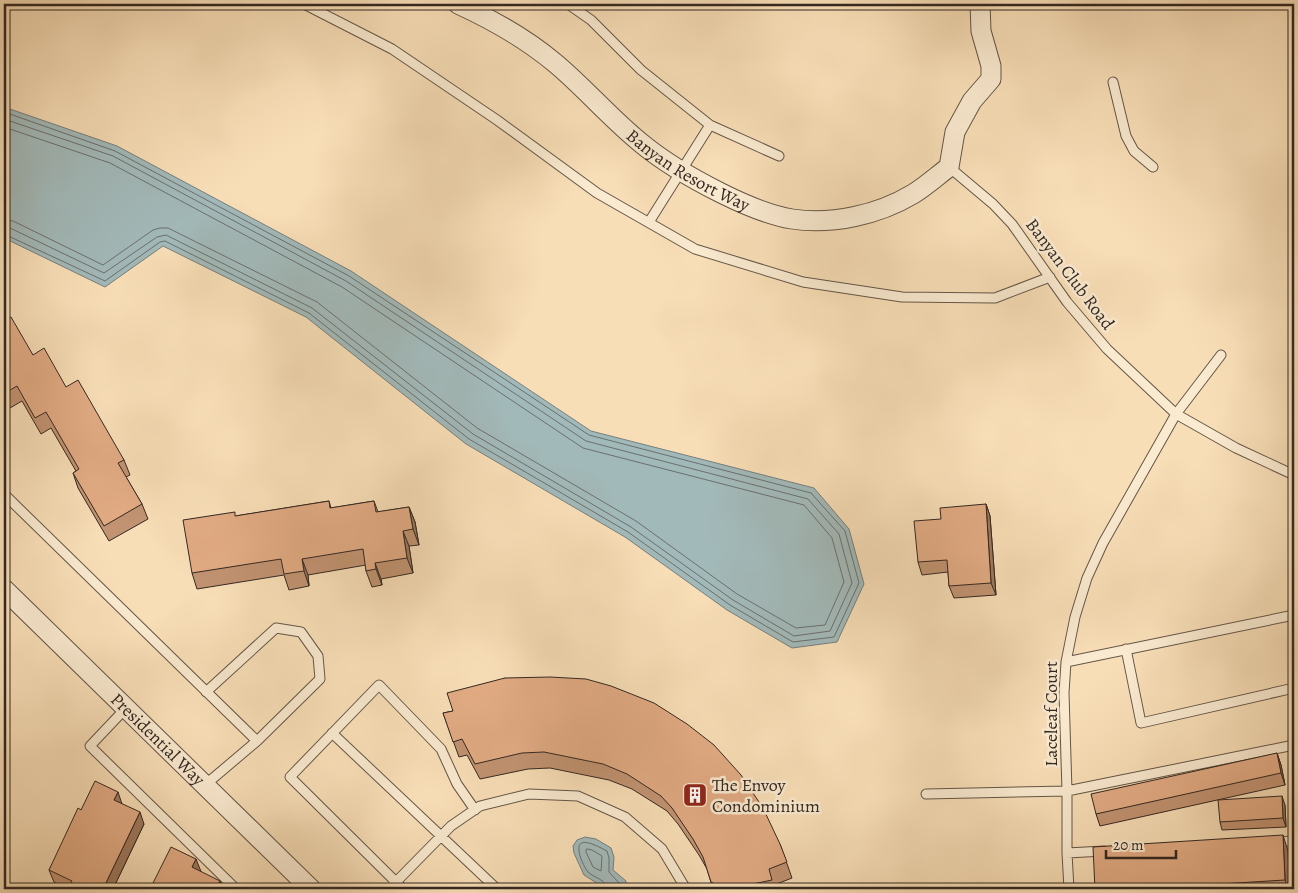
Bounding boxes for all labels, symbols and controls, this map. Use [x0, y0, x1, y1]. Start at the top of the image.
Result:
street label: Banyan Resort Way [621, 124, 754, 217]
street label: Banyan Club Road [1020, 213, 1120, 335]
street label: Laceleaf Court [1039, 661, 1063, 767]
street label: Presidential Way [105, 688, 211, 792]
place label: The Envoy Condominium [712, 773, 820, 818]
building icon: The Envoy Condominium [682, 782, 708, 808]
scale bar [1106, 828, 1176, 860]
text: 20 m [1113, 835, 1144, 855]

